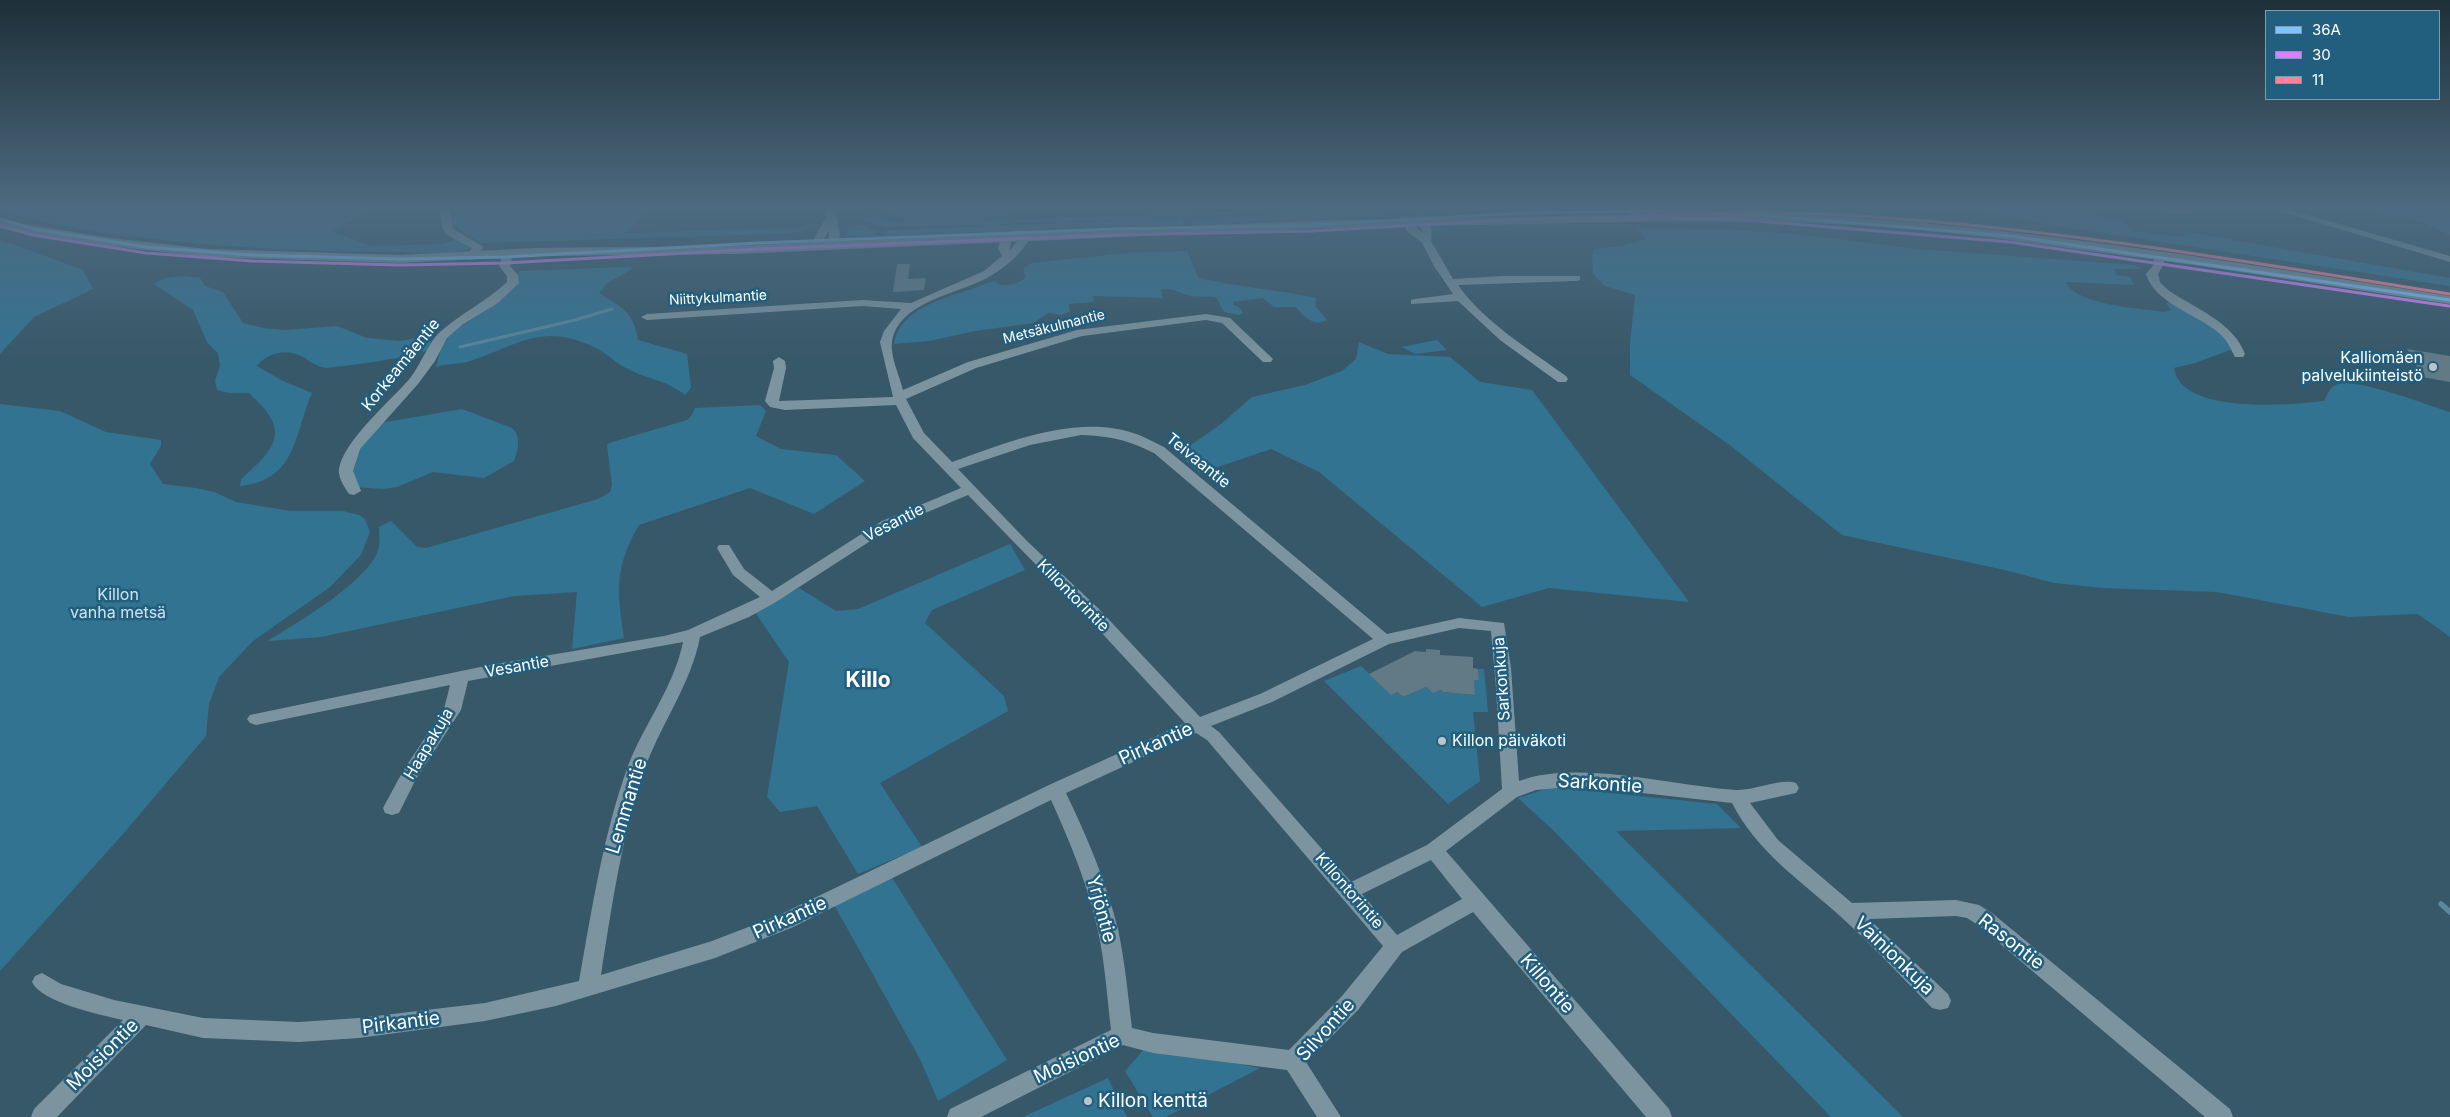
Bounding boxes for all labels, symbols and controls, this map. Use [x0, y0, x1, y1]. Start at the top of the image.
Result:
legend [2265, 10, 2440, 100]
text: 36A [2312, 20, 2341, 39]
text: 30 [2312, 45, 2331, 64]
text: 11 [2312, 70, 2324, 89]
street label: Niittykulmantie [669, 287, 767, 309]
street label: Metsäkulmantie [1001, 306, 1107, 348]
street label: Korkeamäentie [358, 315, 444, 415]
place label: Kalliomäen palvelukiinteistö [2301, 348, 2423, 386]
marker: Kalliomäen palvelukiinteistö [2427, 361, 2439, 373]
street label: Teivaantie [1162, 429, 1234, 493]
street label: Vesantie [861, 500, 927, 546]
street label: Killontorintie [1033, 556, 1113, 636]
park label: Killon vanha metsä [70, 585, 166, 623]
street label: Sarkonkuja [1489, 636, 1515, 722]
street label: Vesantie [483, 652, 551, 682]
district label: Killo [845, 668, 891, 694]
street label: Haapakuja [400, 705, 458, 783]
street label: Pirkantie [1116, 718, 1196, 770]
place label: Killon päiväkoti [1452, 731, 1566, 751]
marker: Killon päiväkoti [1436, 735, 1448, 747]
street label: Lemmantie [602, 755, 652, 857]
street label: Sarkontie [1557, 770, 1643, 798]
street label: Killontorintie [1311, 849, 1387, 933]
street label: Yrjöntie [1081, 873, 1121, 945]
street label: Pirkantie [750, 892, 830, 944]
street label: Rasontie [1974, 909, 2048, 975]
street label: Vainionkuja [1849, 912, 1939, 1000]
street label: Killontie [1515, 950, 1579, 1018]
street label: Silvontie [1292, 994, 1360, 1066]
street label: Pirkantie [361, 1007, 441, 1039]
street label: Moisiontie [62, 1014, 144, 1096]
street label: Moisiontie [1030, 1029, 1124, 1089]
place label: Killon kenttä [1098, 1090, 1208, 1112]
marker: Killon kenttä [1082, 1095, 1094, 1107]

